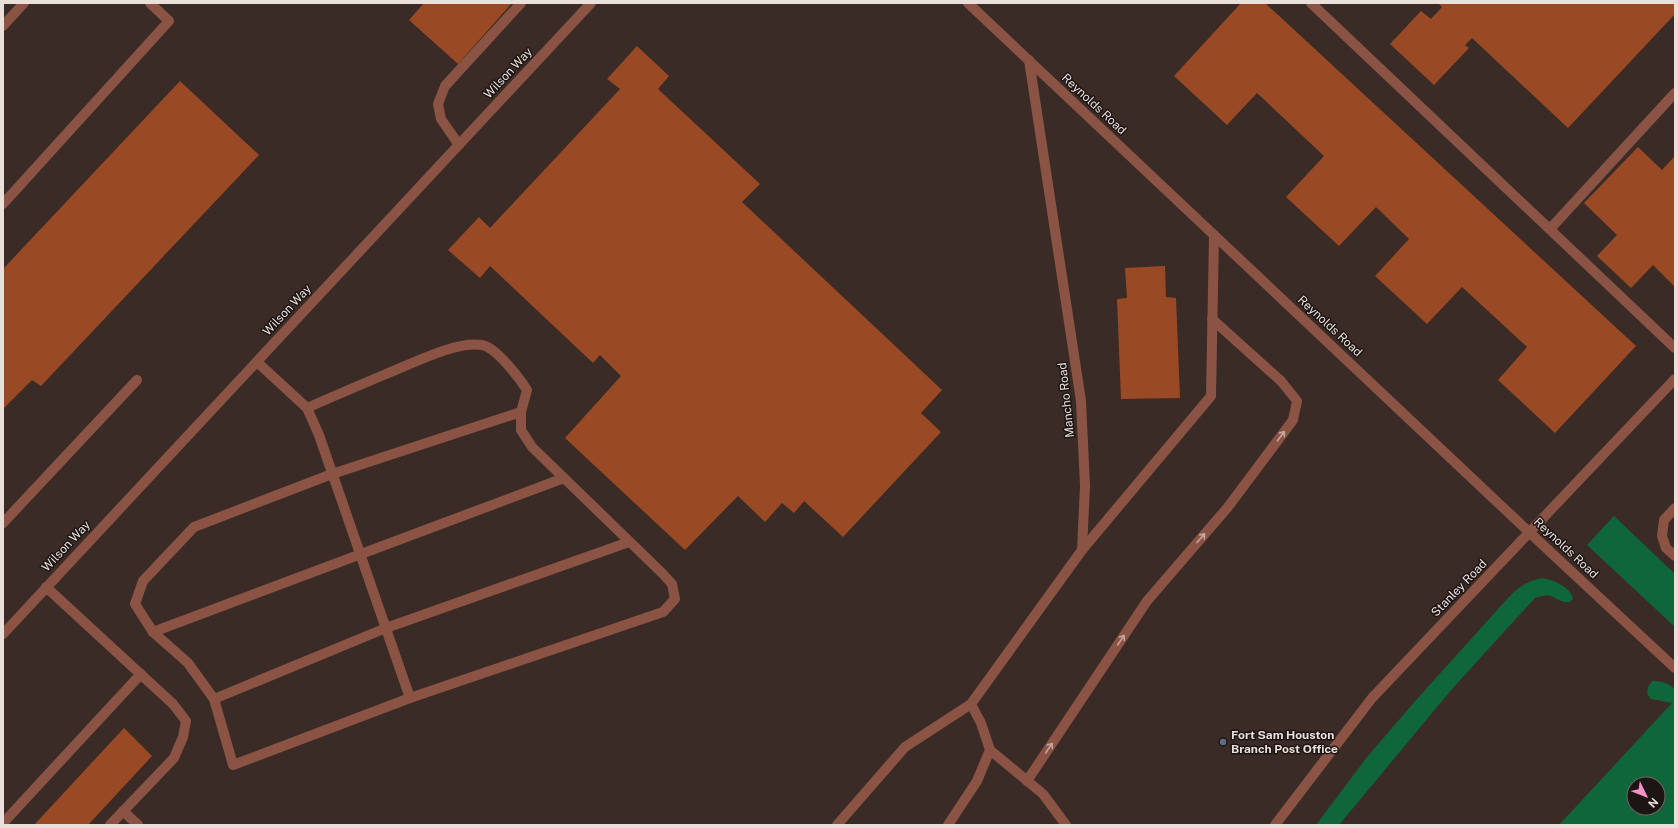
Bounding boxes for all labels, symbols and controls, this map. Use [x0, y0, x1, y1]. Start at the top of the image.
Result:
street label: Wilson Way [481, 44, 535, 101]
street label: Reynolds Road [1059, 71, 1129, 137]
street label: Wilson Way [260, 281, 314, 338]
street label: Reynolds Road [1295, 293, 1365, 359]
street label: Mancho Road [1055, 362, 1077, 438]
one-way arrow [1277, 431, 1285, 442]
street label: Reynolds Road [1531, 515, 1601, 581]
street label: Wilson Way [39, 517, 93, 574]
one-way arrow [1196, 534, 1205, 544]
street label: Stanley Road [1428, 557, 1490, 619]
one-way arrow [1117, 635, 1125, 646]
place label: Fort Sam Houston Branch Post Office [1231, 728, 1338, 756]
marker: Fort Sam Houston Branch Post Office [1218, 737, 1228, 747]
one-way arrow [1045, 743, 1053, 754]
north arrow [1626, 776, 1666, 816]
text: N [1646, 796, 1661, 810]

